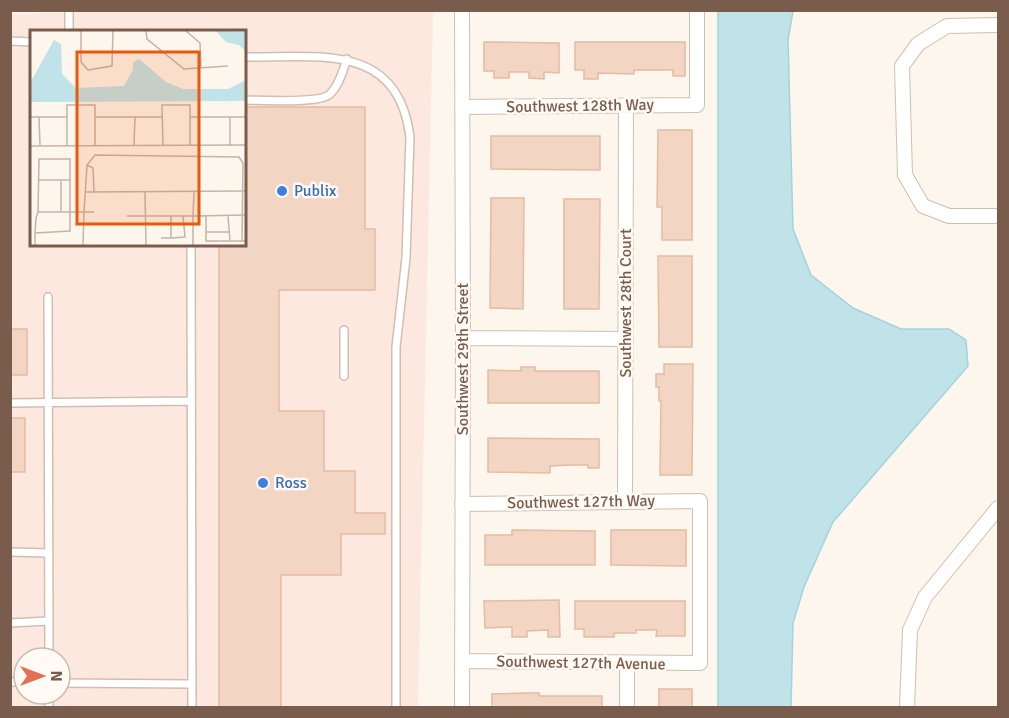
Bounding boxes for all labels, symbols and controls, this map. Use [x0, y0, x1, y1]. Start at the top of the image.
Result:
inset map [30, 30, 246, 246]
street label: Southwest 128th Way [506, 95, 655, 117]
place label: Publix [294, 181, 337, 201]
marker: Publix [275, 184, 289, 198]
street label: Southwest 28th Court [616, 228, 636, 378]
street label: Southwest 29th Street [453, 282, 473, 435]
place label: Ross [275, 473, 307, 493]
marker: Ross [256, 476, 270, 490]
street label: Southwest 127th Way [507, 491, 656, 513]
north arrow [12, 646, 72, 706]
street label: Southwest 127th Avenue [496, 652, 666, 674]
text: N [46, 670, 66, 682]

